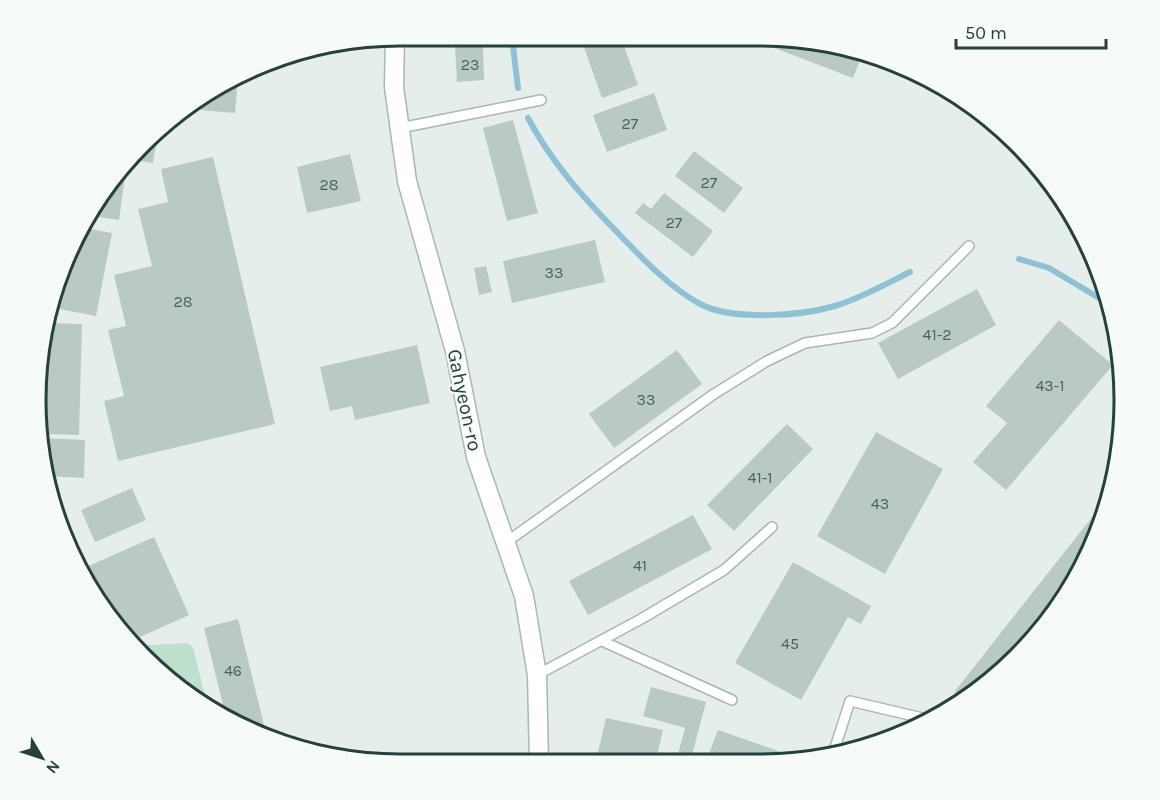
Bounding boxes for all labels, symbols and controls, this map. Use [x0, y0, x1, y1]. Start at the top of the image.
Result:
scale bar [956, 12, 1106, 50]
text: 50 m [965, 22, 1007, 44]
house number: 23 [461, 55, 479, 74]
house number: 27 [622, 114, 639, 133]
house number: 27 [701, 173, 718, 192]
house number: 28 [319, 175, 339, 194]
house number: 27 [666, 213, 683, 232]
house number: 33 [545, 263, 563, 282]
house number: 28 [173, 292, 193, 311]
house number: 41-2 [922, 325, 952, 344]
street label: Gahyeon-ro [442, 347, 487, 453]
house number: 43-1 [1035, 376, 1065, 395]
house number: 33 [637, 390, 655, 409]
house number: 41-1 [747, 468, 773, 487]
house number: 43 [871, 494, 889, 513]
house number: 41 [633, 556, 647, 575]
house number: 45 [781, 634, 799, 653]
house number: 46 [224, 661, 242, 680]
north arrow [12, 728, 72, 788]
text: N [42, 757, 64, 778]

